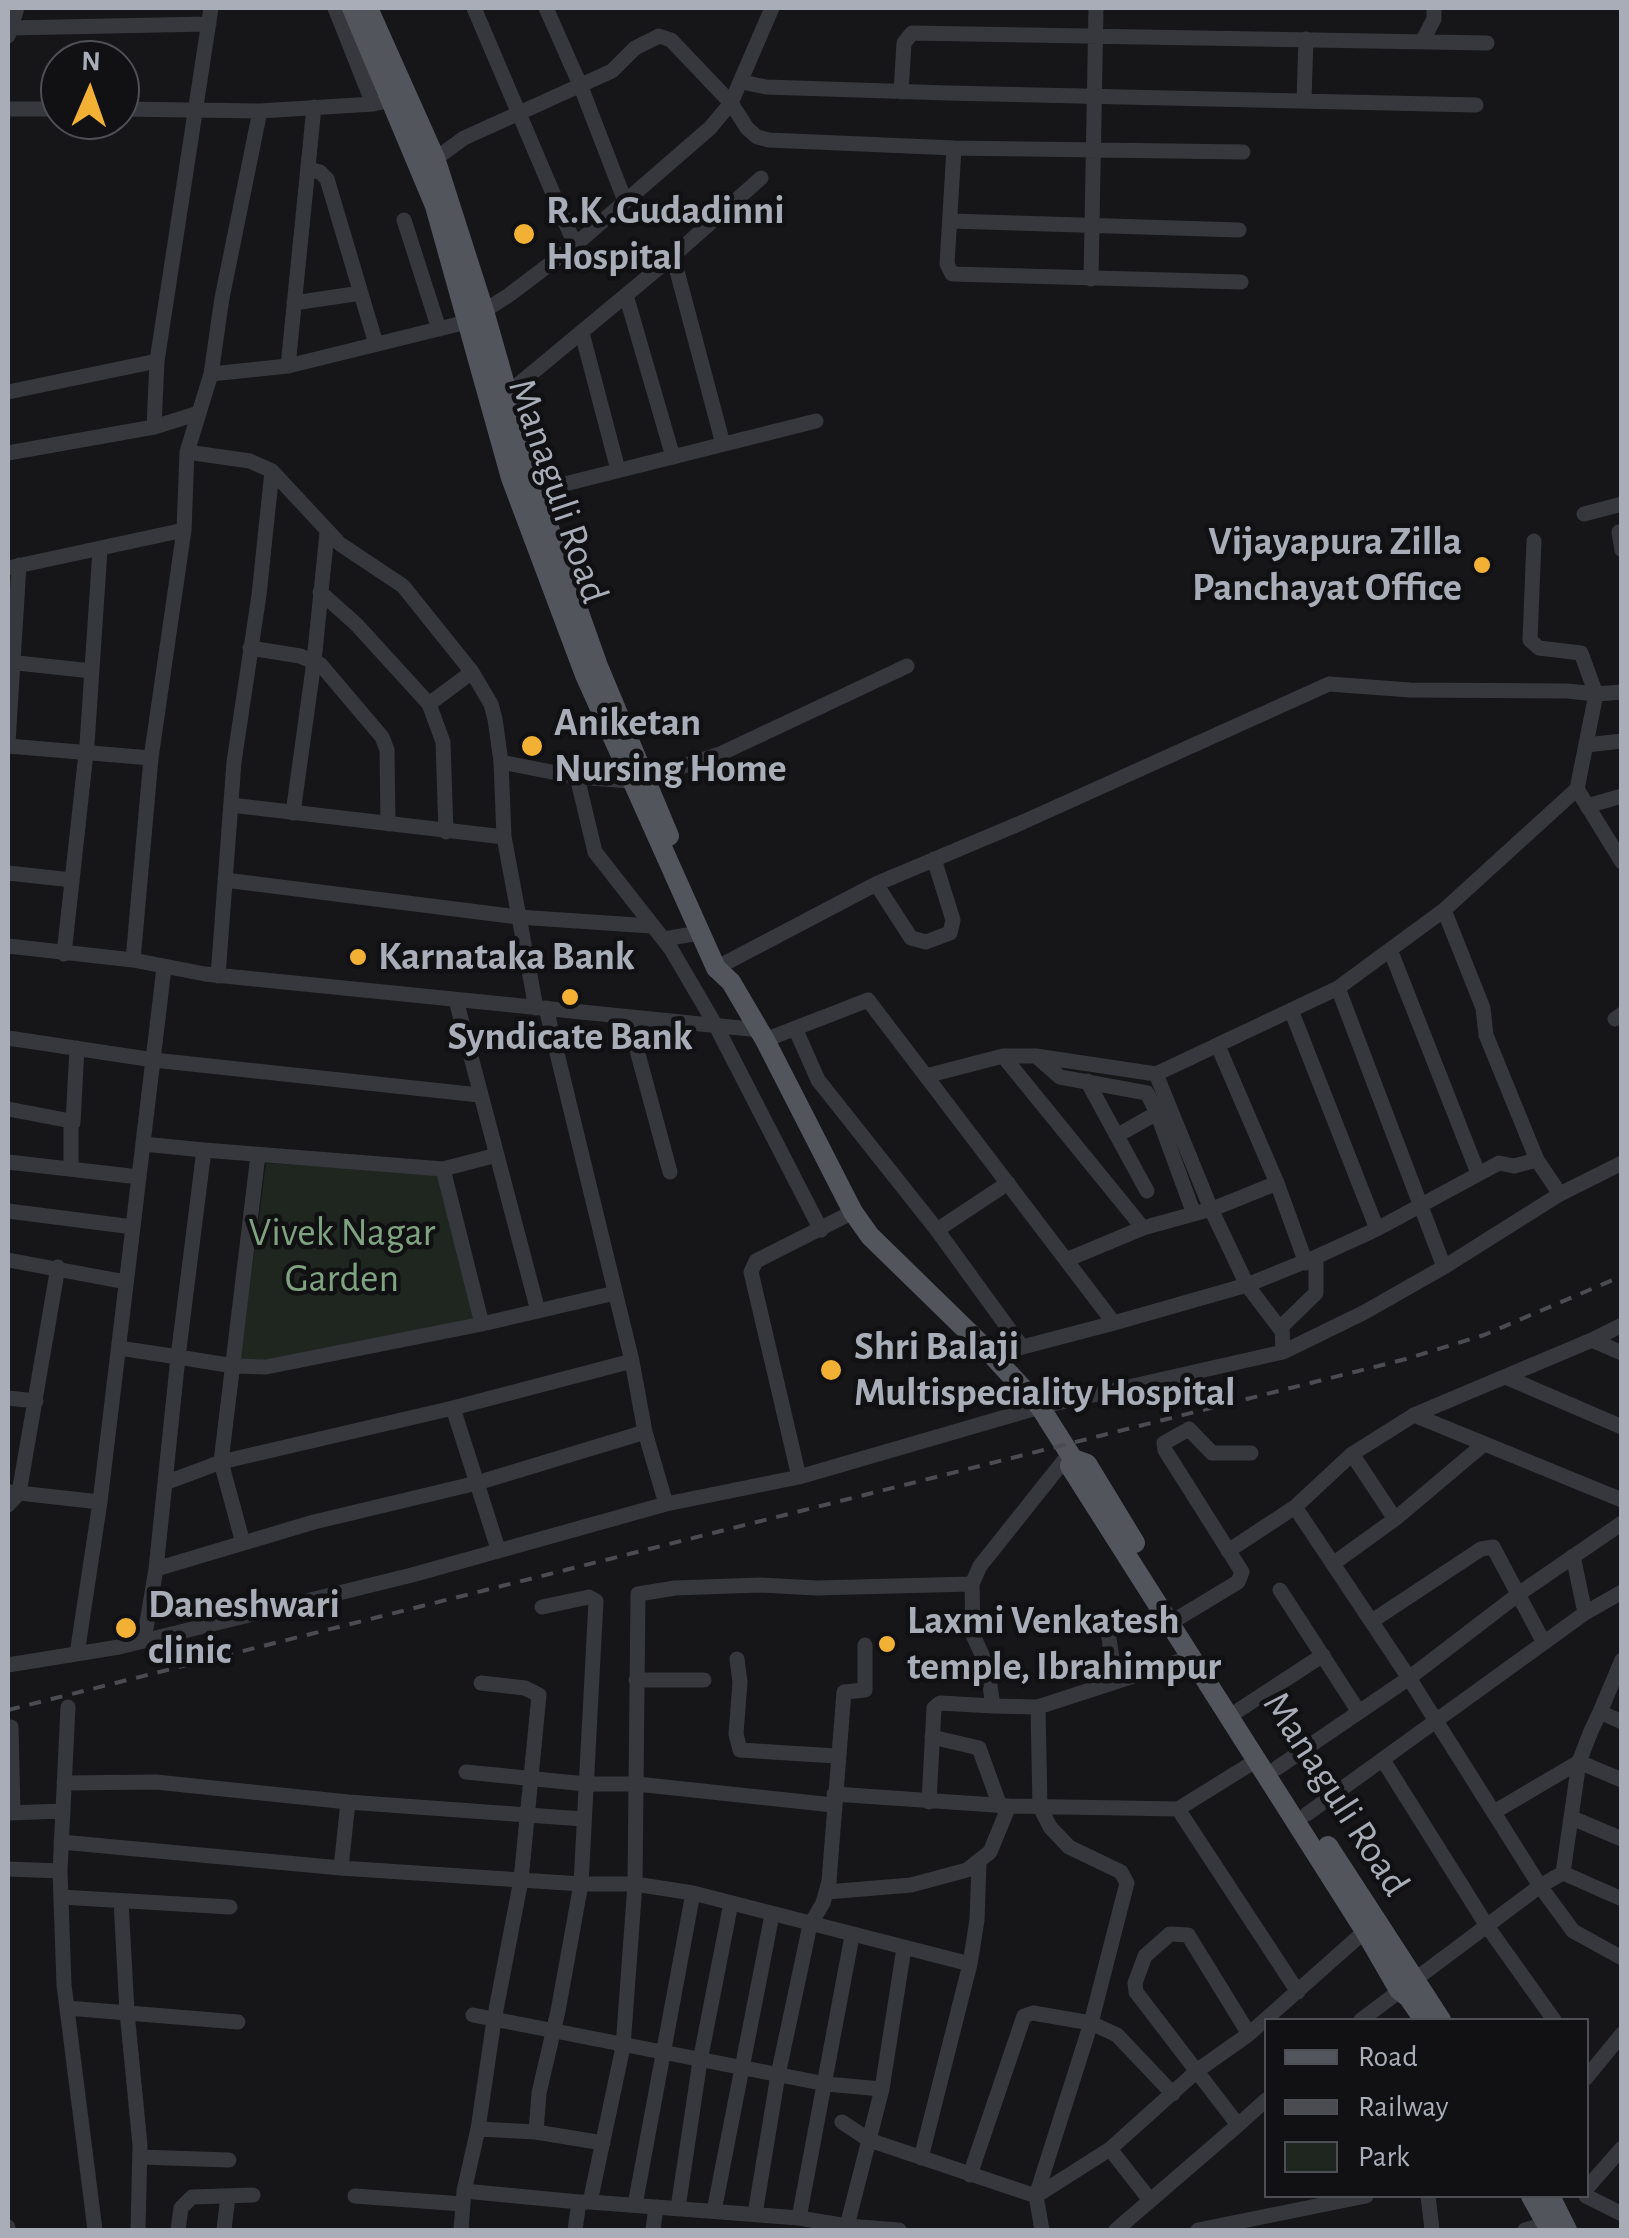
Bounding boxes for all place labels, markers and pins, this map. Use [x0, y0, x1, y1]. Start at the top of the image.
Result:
place label: R.K .Gudadinni Hospital [546, 187, 785, 281]
marker: R.K .Gudadinni Hospital [511, 221, 537, 247]
place label: Vijayapura Zilla Panchayat Office [1192, 518, 1462, 612]
marker: Vijayapura Zilla Panchayat Office [1471, 554, 1493, 576]
place label: Aniketan Nursing Home [554, 699, 787, 793]
marker: Aniketan Nursing Home [519, 733, 545, 759]
place label: Karnataka Bank [378, 933, 635, 981]
marker: Karnataka Bank [347, 946, 369, 968]
marker: Syndicate Bank [559, 986, 581, 1008]
place label: Syndicate Bank [447, 1013, 693, 1061]
place label: Shri Balaji Multispeciality Hospital [854, 1323, 1236, 1417]
marker: Shri Balaji Multispeciality Hospital [818, 1357, 844, 1383]
place label: Daneshwari clinic [148, 1581, 340, 1675]
place label: Laxmi Venkatesh temple, Ibrahimpur [907, 1597, 1221, 1691]
marker: Daneshwari clinic [113, 1615, 139, 1641]
marker: Laxmi Venkatesh temple, Ibrahimpur [876, 1633, 898, 1655]

